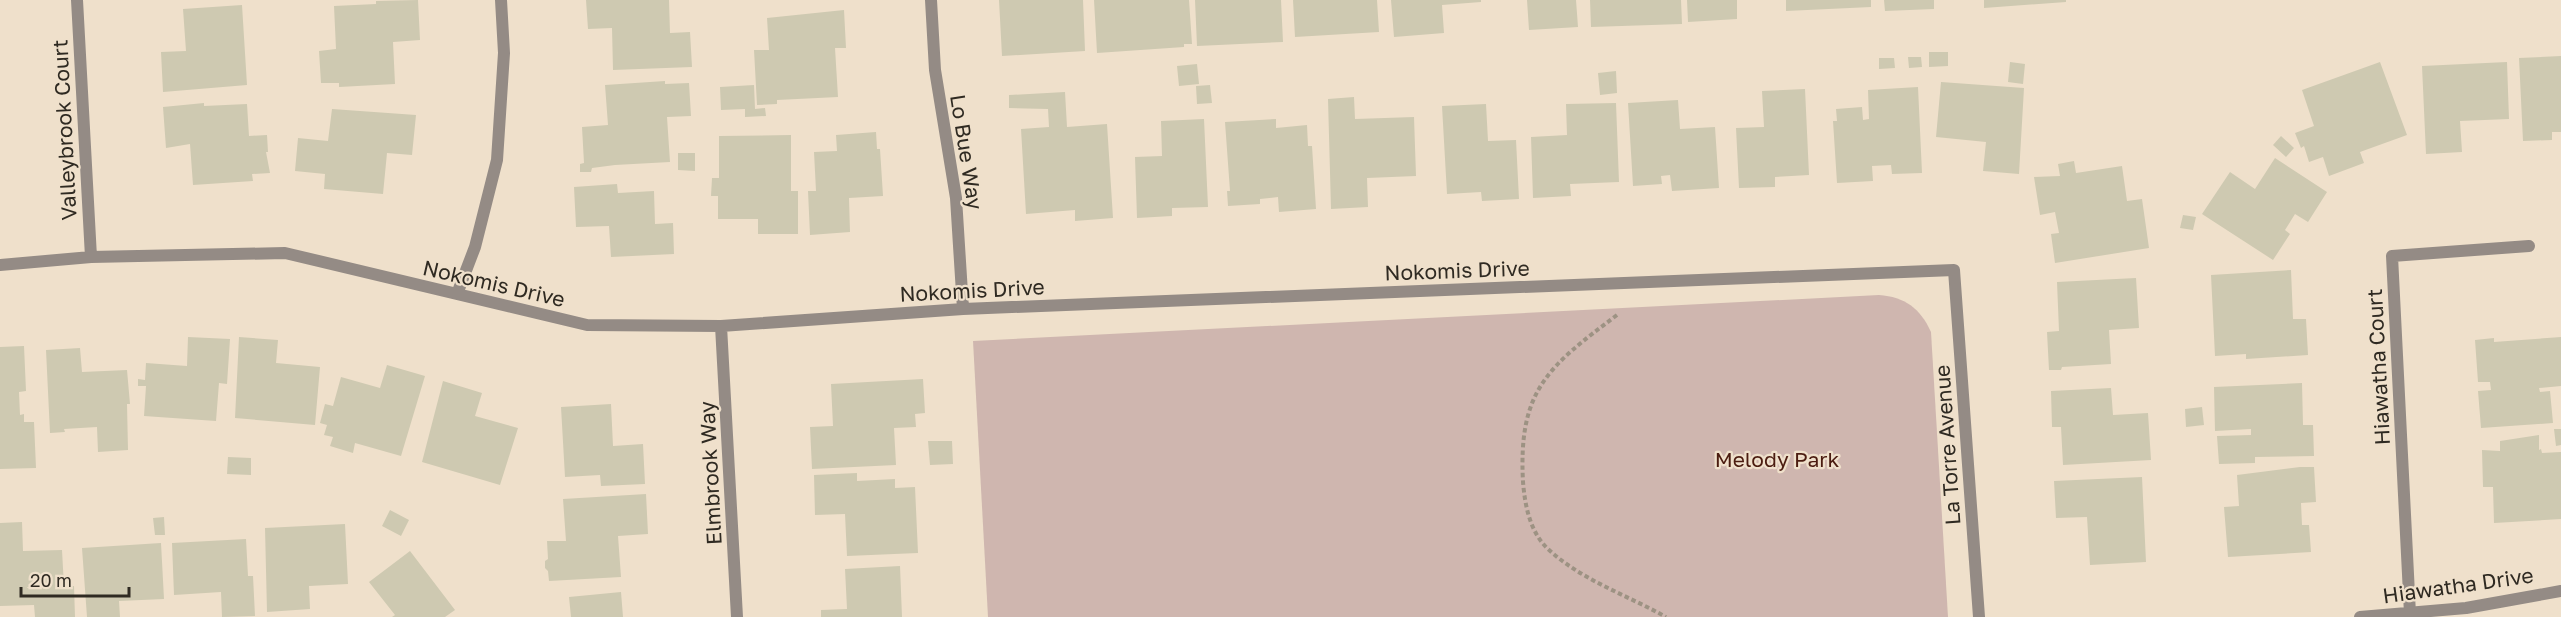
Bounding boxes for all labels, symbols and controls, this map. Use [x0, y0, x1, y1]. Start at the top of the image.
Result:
street label: Valleybrook Court [46, 39, 82, 221]
street label: Lo Bue Way [945, 93, 989, 212]
street label: Nokomis Drive [420, 254, 568, 312]
street label: Nokomis Drive [1384, 254, 1530, 286]
street label: Nokomis Drive [899, 273, 1045, 307]
street label: Hiawatha Court [2361, 288, 2395, 446]
street label: La Torre Avenue [1928, 364, 1966, 526]
street label: Elmbrook Way [693, 400, 727, 546]
park label: Melody Park [1715, 446, 1839, 472]
scale bar [21, 560, 129, 598]
street label: Hiawatha Drive [2381, 562, 2535, 608]
text: 20 m [30, 569, 72, 591]

